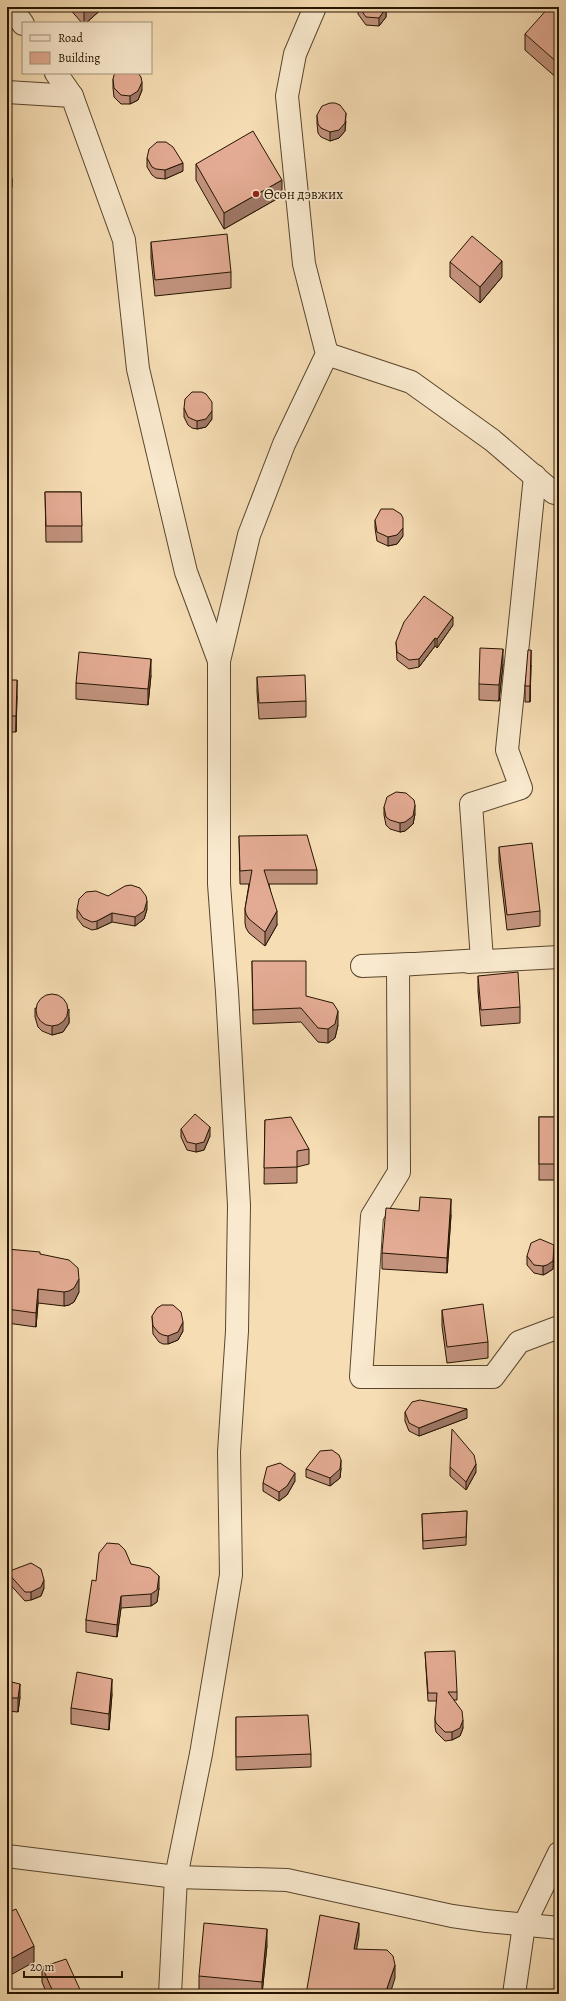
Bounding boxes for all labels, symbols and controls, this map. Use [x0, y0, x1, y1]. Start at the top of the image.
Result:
legend [22, 22, 152, 74]
text: Road [58, 30, 84, 46]
text: Building [58, 50, 100, 66]
place label: Өсөн дэвжих [264, 185, 343, 204]
marker: Өсөн дэвжих [251, 189, 261, 199]
scale bar [24, 1953, 122, 1979]
text: 20 m [30, 1959, 54, 1975]

